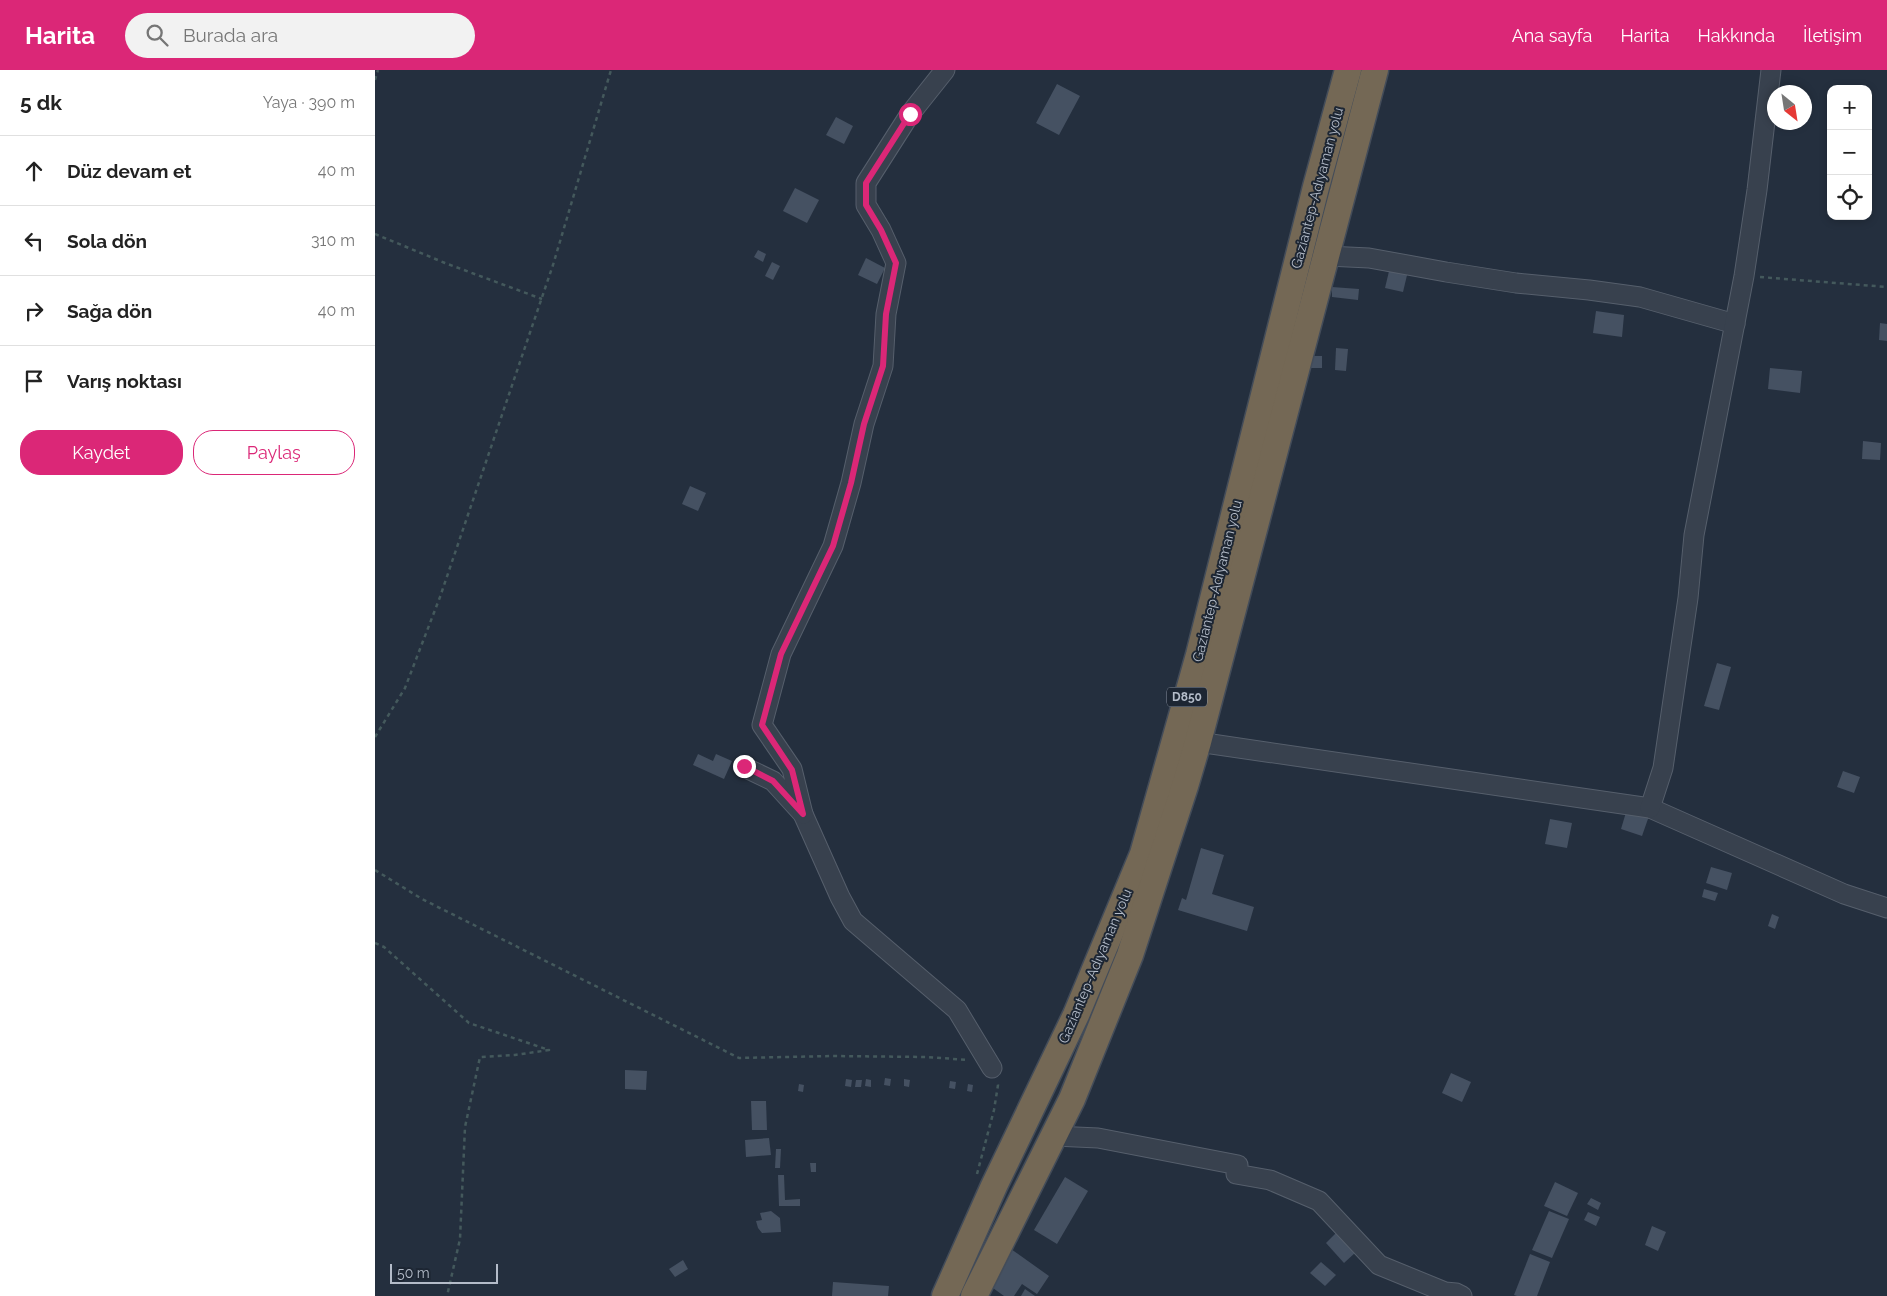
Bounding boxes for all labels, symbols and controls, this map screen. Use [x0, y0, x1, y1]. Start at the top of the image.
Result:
search box [125, 13, 475, 58]
text: Harita [25, 21, 95, 50]
icon: search [143, 21, 171, 49]
text: Burada ara [183, 24, 278, 46]
text: Ana sayfa [1512, 25, 1592, 46]
text: Harita [1620, 25, 1670, 46]
text: Hakkında [1698, 25, 1775, 46]
text: İletişim [1803, 25, 1862, 46]
north arrow [1767, 85, 1812, 130]
map controls [1827, 85, 1872, 220]
button: + [1827, 85, 1872, 130]
text: 5 dk [20, 90, 62, 115]
text: Yaya · 390 m [263, 93, 355, 112]
route start [899, 103, 922, 126]
street label: Gaziantep-Adıyaman yolu [1288, 106, 1346, 270]
button: − [1827, 130, 1872, 175]
icon: ahead [20, 157, 48, 185]
text: Düz devam et [67, 160, 192, 182]
text: 40 m [318, 161, 355, 180]
button: locate [1827, 175, 1872, 220]
icon: left [20, 227, 48, 255]
text: Sola dön [67, 230, 147, 252]
text: 310 m [311, 231, 355, 250]
icon: right [20, 297, 48, 325]
text: Sağa dön [67, 300, 152, 322]
text: 40 m [318, 301, 355, 320]
icon: arrive [20, 367, 48, 395]
text: Varış noktası [67, 370, 182, 392]
button: Kaydet [20, 430, 183, 475]
button: Paylaş [193, 430, 355, 475]
street label: Gaziantep-Adıyaman yolu [1189, 498, 1245, 664]
road number: D850 [1167, 688, 1207, 706]
route end [733, 755, 756, 778]
street label: Gaziantep-Adıyaman yolu [1055, 886, 1135, 1046]
scale bar [390, 1261, 497, 1284]
text: 50 m [397, 1265, 430, 1281]

